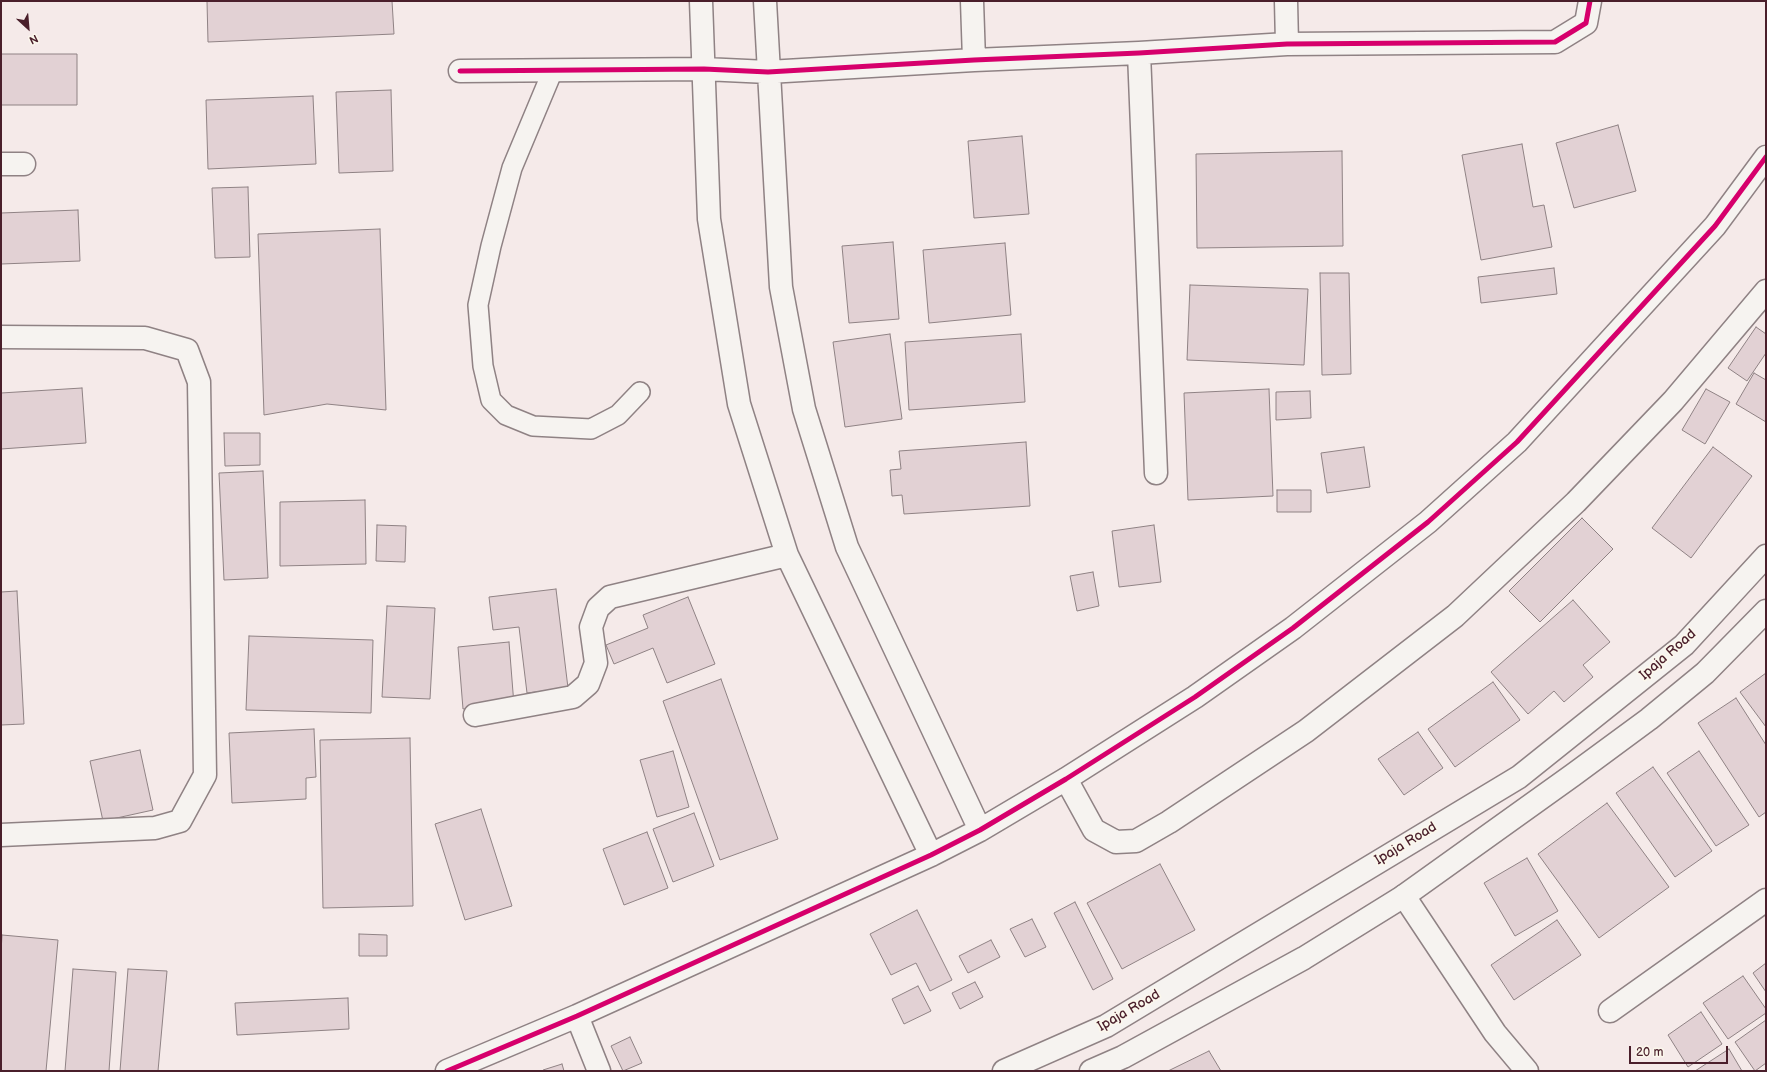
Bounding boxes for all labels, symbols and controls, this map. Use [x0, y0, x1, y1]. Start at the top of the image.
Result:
north arrow [8, 8, 48, 48]
text: N [27, 32, 40, 47]
street label: Ipaja Road [1636, 626, 1700, 684]
street label: Ipaja Road [1372, 819, 1440, 869]
street label: Ipaja Road [1095, 986, 1163, 1036]
scale bar [1631, 1038, 1730, 1064]
text: 20 m [1636, 1045, 1663, 1060]

